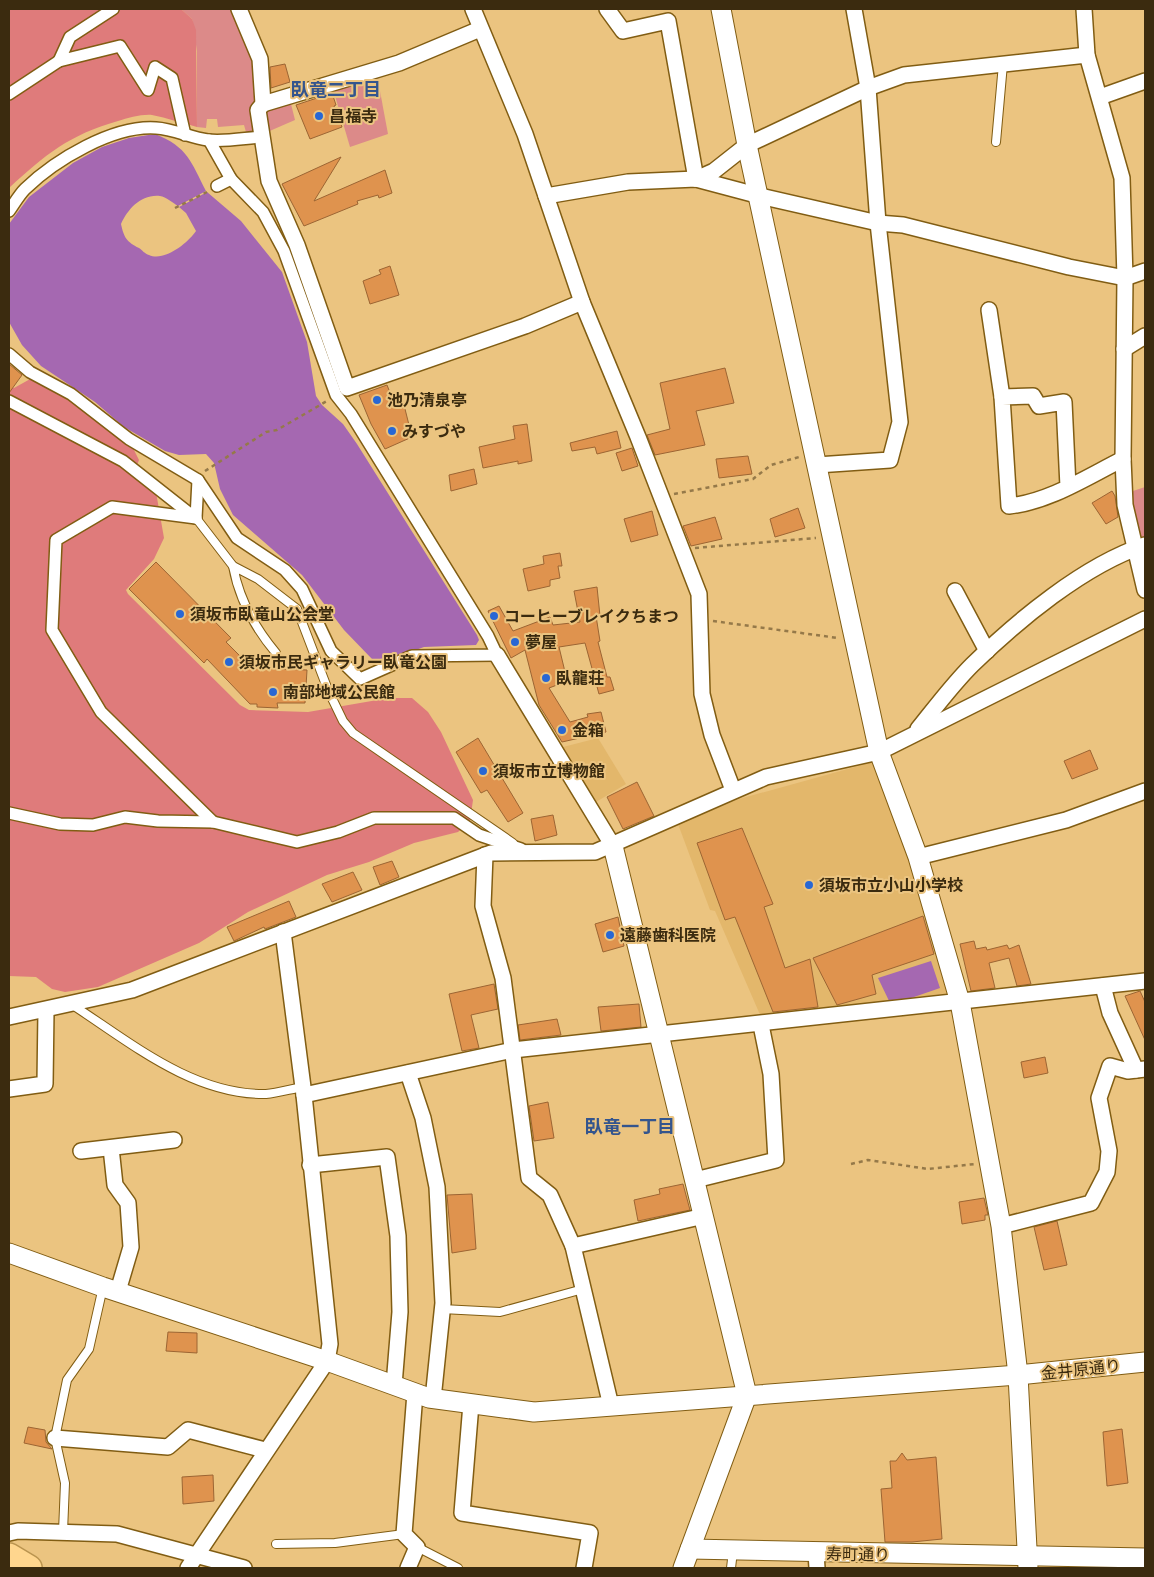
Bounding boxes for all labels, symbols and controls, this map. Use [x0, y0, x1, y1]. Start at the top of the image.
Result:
district label: 臥竜二丁目 [291, 78, 381, 101]
place label: 昌福寺 [329, 106, 377, 127]
marker: 昌福寺 [313, 110, 325, 122]
place label: 池乃清泉亭 [387, 390, 467, 411]
marker: 池乃清泉亭 [371, 394, 383, 406]
place label: みすづや [402, 421, 466, 442]
marker: みすづや [386, 425, 398, 437]
place label: 須坂市臥竜山公会堂 [190, 604, 334, 625]
place label: コーヒーブレイクちまつ [504, 606, 679, 627]
marker: 須坂市臥竜山公会堂 [174, 608, 186, 620]
marker: コーヒーブレイクちまつ [488, 610, 500, 622]
place label: 夢屋 [525, 632, 557, 653]
marker: 夢屋 [509, 636, 521, 648]
place label: 須坂市民ギャラリー臥竜公園 [239, 652, 447, 673]
marker: 須坂市民ギャラリー臥竜公園 [223, 656, 235, 668]
place label: 臥龍荘 [556, 668, 604, 689]
marker: 臥龍荘 [540, 672, 552, 684]
place label: 南部地域公民館 [283, 682, 395, 703]
marker: 南部地域公民館 [267, 686, 279, 698]
place label: 金箱 [572, 720, 604, 741]
marker: 金箱 [556, 724, 568, 736]
place label: 須坂市立博物館 [493, 761, 605, 782]
marker: 須坂市立博物館 [477, 765, 489, 777]
place label: 須坂市立小山小学校 [819, 875, 963, 896]
marker: 須坂市立小山小学校 [803, 879, 815, 891]
place label: 遠藤歯科医院 [620, 925, 716, 946]
marker: 遠藤歯科医院 [604, 929, 616, 941]
district label: 臥竜一丁目 [585, 1115, 675, 1138]
street label: 金井原通り [1040, 1355, 1122, 1384]
street label: 寿町通り [826, 1543, 890, 1566]

